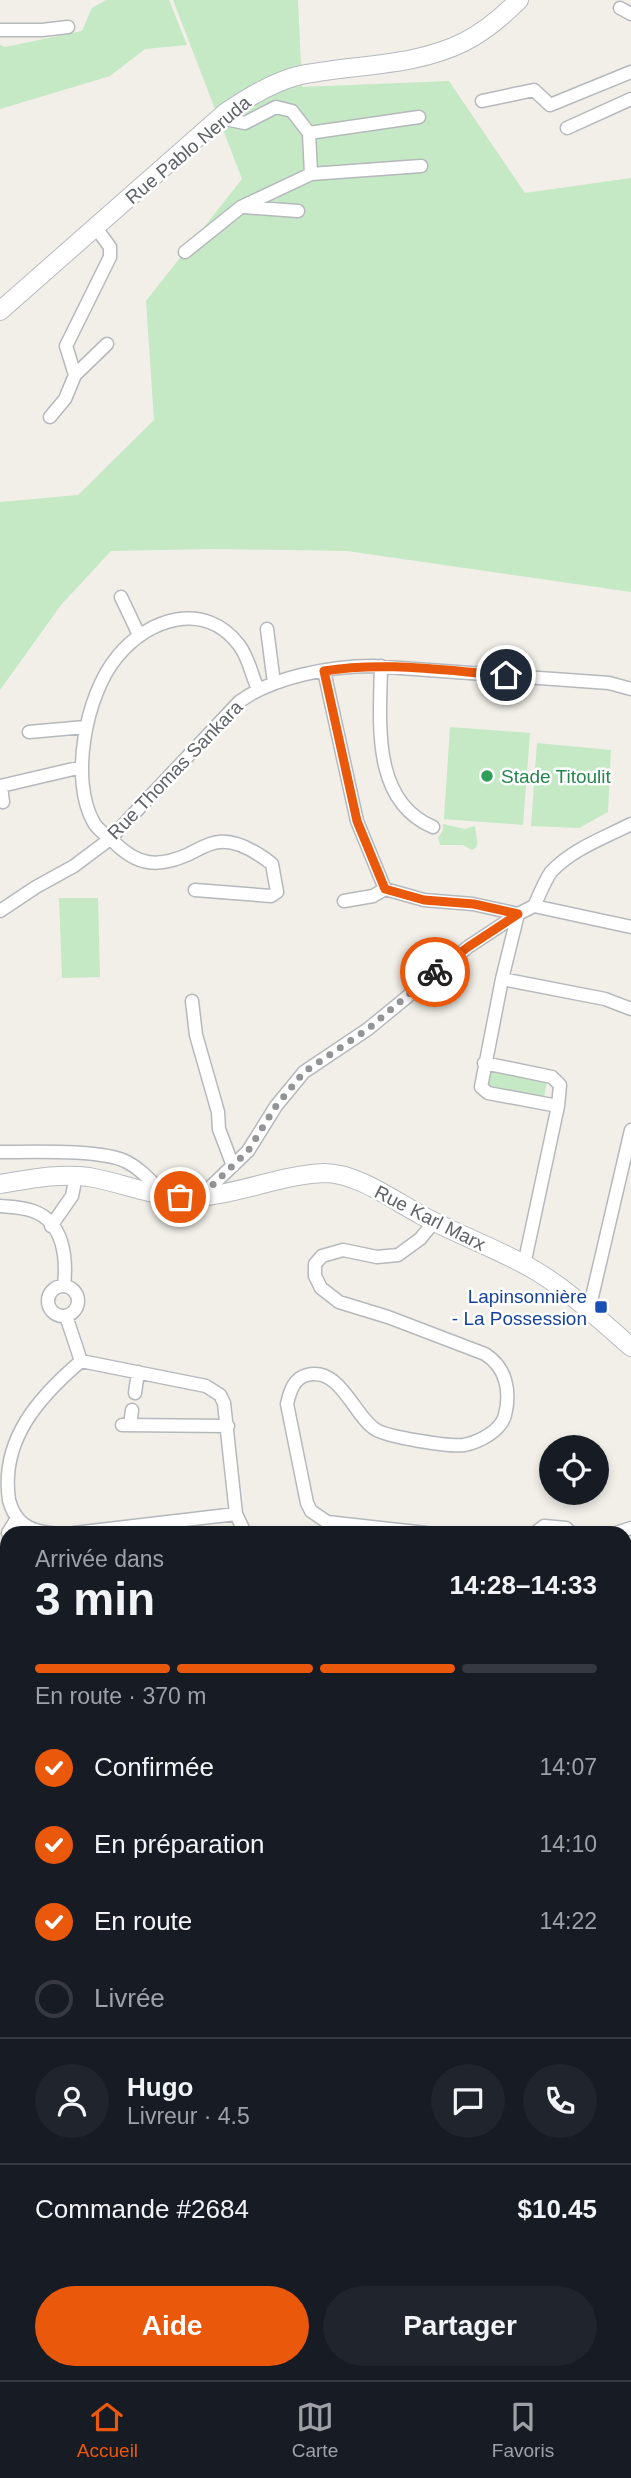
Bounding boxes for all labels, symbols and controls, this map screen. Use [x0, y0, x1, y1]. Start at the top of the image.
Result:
street label: Rue Pablo Neruda [121, 91, 255, 208]
pin [476, 645, 536, 705]
icon: home [487, 656, 525, 694]
street label: Rue Thomas Sankara [103, 696, 247, 844]
place label: Stade Titoulit [501, 766, 612, 787]
marker: Stade Titoulit [479, 768, 495, 784]
courier [400, 937, 470, 1007]
icon: bike [416, 953, 454, 991]
pin [150, 1167, 210, 1227]
icon: bag [161, 1178, 199, 1216]
street label: Rue Karl Marx [371, 1181, 489, 1255]
place label: Lapinsonnière - La Possession [452, 1286, 587, 1329]
marker: Lapinsonnière - La Possession [593, 1299, 609, 1315]
map controls [539, 1435, 609, 1505]
button: locate [539, 1435, 609, 1505]
text: Arrivée dans [35, 1546, 164, 1572]
text: 14:28–14:33 [450, 1570, 597, 1600]
text: 3 min [35, 1573, 155, 1625]
text: En route · 370 m [35, 1683, 206, 1709]
icon: check [35, 1749, 73, 1787]
text: Confirmée [94, 1752, 214, 1782]
text: 14:07 [539, 1754, 597, 1780]
icon: check [35, 1826, 73, 1864]
text: En préparation [94, 1829, 265, 1859]
text: 14:10 [539, 1831, 597, 1857]
icon: check [35, 1903, 73, 1941]
text: En route [94, 1906, 192, 1936]
text: 14:22 [539, 1908, 597, 1934]
text: Livrée [94, 1983, 165, 2013]
button: person [35, 2064, 109, 2138]
button: chat [431, 2064, 505, 2138]
button: phone [523, 2064, 597, 2138]
text: Hugo [127, 2072, 193, 2102]
text: Livreur · 4.5 [127, 2103, 250, 2129]
text: Commande #2684 [35, 2194, 249, 2224]
text: $10.45 [517, 2194, 597, 2224]
button: Aide [35, 2286, 309, 2366]
button: Partager [323, 2286, 597, 2366]
tab: Accueil [77, 2398, 138, 2462]
tab: Carte [292, 2398, 338, 2462]
tab: Favoris [492, 2398, 554, 2462]

